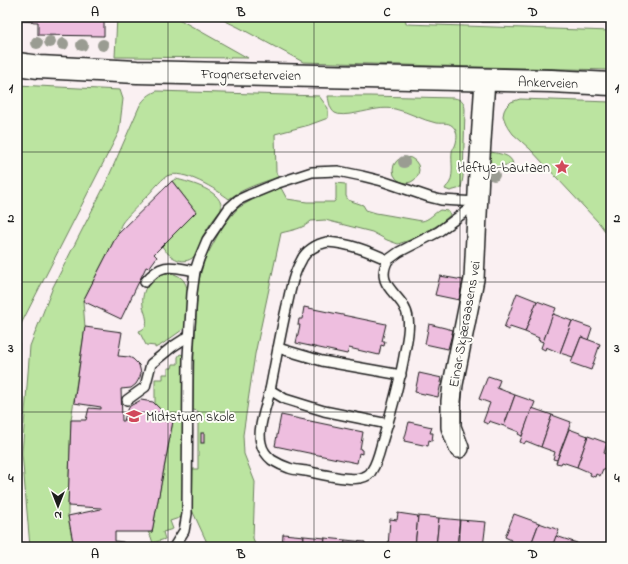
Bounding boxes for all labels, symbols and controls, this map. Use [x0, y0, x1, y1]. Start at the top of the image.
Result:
text: A [91, 3, 99, 22]
text: B [236, 3, 246, 22]
text: C [383, 3, 391, 22]
text: D [527, 3, 538, 22]
street label: Frognerseterveien [200, 64, 301, 88]
street label: Ankerveien [518, 72, 578, 95]
text: 1 [9, 79, 14, 98]
text: 1 [615, 79, 620, 98]
place label: Heftye-bautaen [457, 158, 550, 180]
place icon: Heftye-bautaen [553, 158, 571, 176]
text: 2 [7, 209, 15, 228]
text: 2 [613, 209, 621, 228]
street label: Einar Skjæraasens vei [444, 259, 487, 389]
text: 3 [7, 339, 14, 358]
text: 3 [613, 339, 620, 358]
school or university icon: Midtstuen skole [125, 407, 143, 425]
place label: Midtstuen skole [146, 407, 236, 428]
text: 4 [7, 469, 14, 488]
text: 4 [613, 469, 620, 488]
north arrow [38, 486, 78, 526]
text: N [54, 507, 62, 523]
text: A [91, 545, 99, 564]
text: B [236, 545, 246, 564]
text: C [383, 545, 391, 564]
text: D [527, 545, 538, 564]

